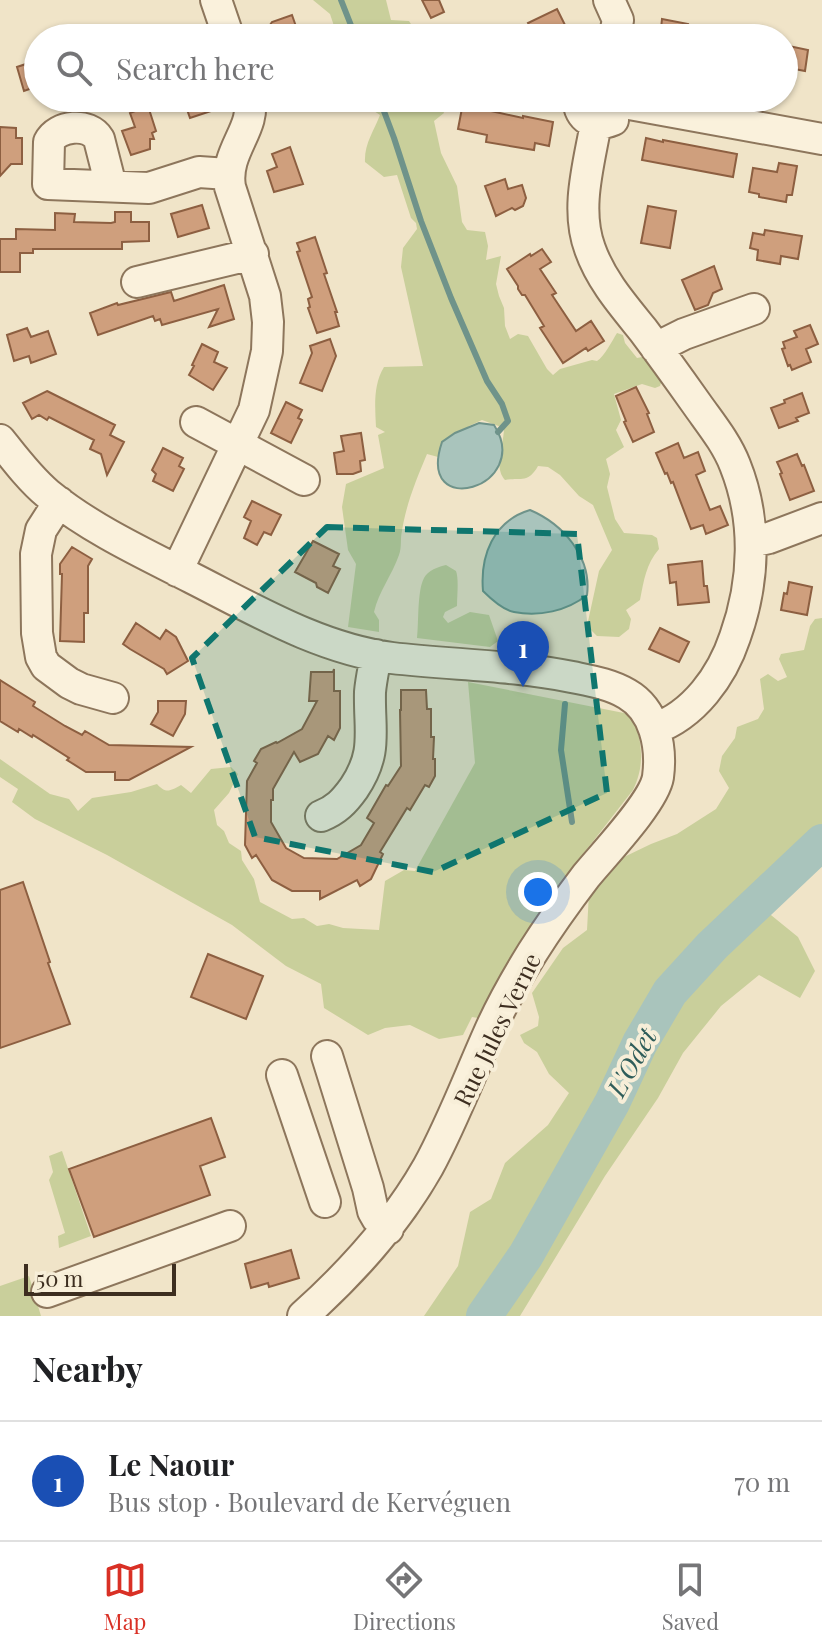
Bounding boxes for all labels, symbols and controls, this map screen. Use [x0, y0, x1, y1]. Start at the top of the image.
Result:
search box [24, 24, 798, 112]
icon: search [52, 46, 96, 90]
text: Search here [116, 48, 275, 88]
pin: 1 [497, 621, 549, 687]
your location [518, 872, 558, 912]
street label: Rue Jules Verne [445, 947, 547, 1111]
water label: L'Odet [598, 1020, 665, 1103]
scale bar [24, 1260, 176, 1296]
text: 50 m [36, 1263, 83, 1293]
text: Nearby [32, 1345, 143, 1391]
text: Le Naour [108, 1444, 234, 1484]
text: 1 [53, 1464, 63, 1499]
text: 70 m [734, 1464, 790, 1499]
text: Bus stop · Boulevard de Kervéguen [108, 1484, 511, 1519]
tab: Map [103, 1558, 147, 1636]
tab: Directions [353, 1558, 456, 1636]
tab: Saved [662, 1558, 719, 1636]

